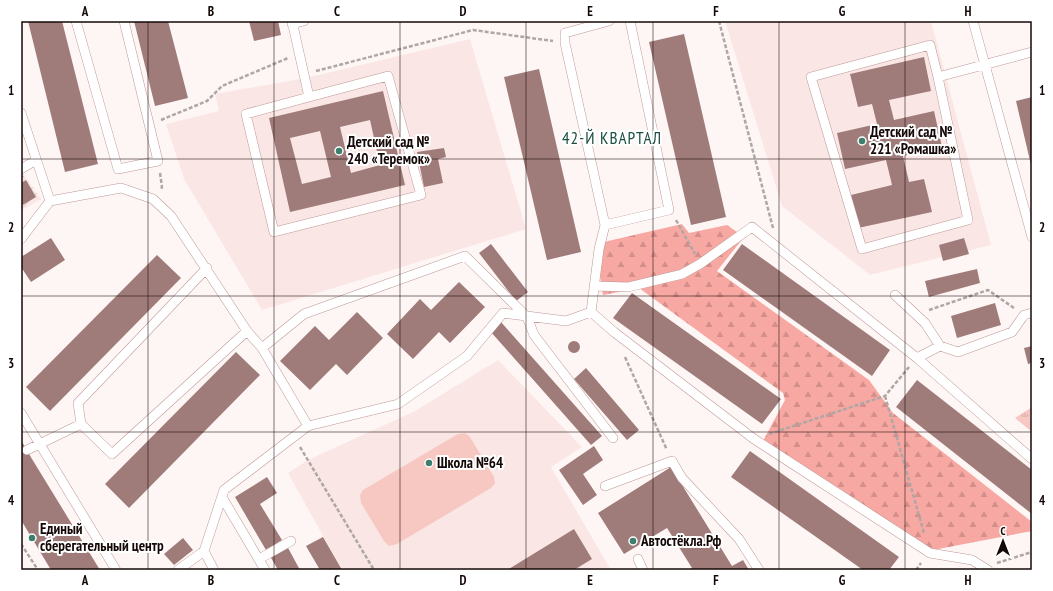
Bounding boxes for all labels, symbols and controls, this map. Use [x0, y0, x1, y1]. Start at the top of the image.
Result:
text: A [81, 3, 89, 20]
text: B [208, 3, 214, 20]
text: C [334, 3, 340, 20]
text: D [460, 3, 467, 20]
text: E [587, 3, 593, 20]
text: F [713, 3, 719, 20]
text: G [839, 3, 846, 20]
text: H [965, 3, 972, 20]
text: 1 [8, 82, 14, 99]
text: 1 [1039, 82, 1045, 99]
place label: Детский сад № 221 «Ромашка» [870, 122, 956, 158]
district label: 42-Й КВАРТАЛ [562, 127, 662, 149]
place label: Детский сад № 240 «Теремок» [347, 132, 430, 168]
marker: Детский сад № 221 «Ромашка» [857, 136, 867, 146]
marker: Детский сад № 240 «Теремок» [334, 146, 344, 156]
text: 2 [8, 219, 14, 236]
text: 2 [1039, 219, 1045, 236]
text: 3 [8, 355, 14, 372]
text: 3 [1039, 355, 1045, 372]
place label: Школа №64 [437, 453, 503, 472]
marker: Школа №64 [424, 458, 434, 468]
text: 4 [8, 492, 15, 509]
text: 4 [1039, 492, 1046, 509]
place label: Единый сберегательный центр [40, 519, 164, 555]
north arrow [983, 521, 1023, 561]
text: С [1000, 524, 1006, 538]
place label: Автостёкла.Рф [640, 531, 722, 550]
marker: Единый сберегательный центр [27, 533, 37, 543]
marker: Автостёкла.Рф [628, 536, 638, 546]
text: A [81, 572, 89, 589]
text: B [208, 572, 214, 589]
text: C [334, 572, 340, 589]
text: D [460, 572, 467, 589]
text: E [587, 572, 593, 589]
text: F [713, 572, 719, 589]
text: G [839, 572, 846, 589]
text: H [965, 572, 972, 589]

